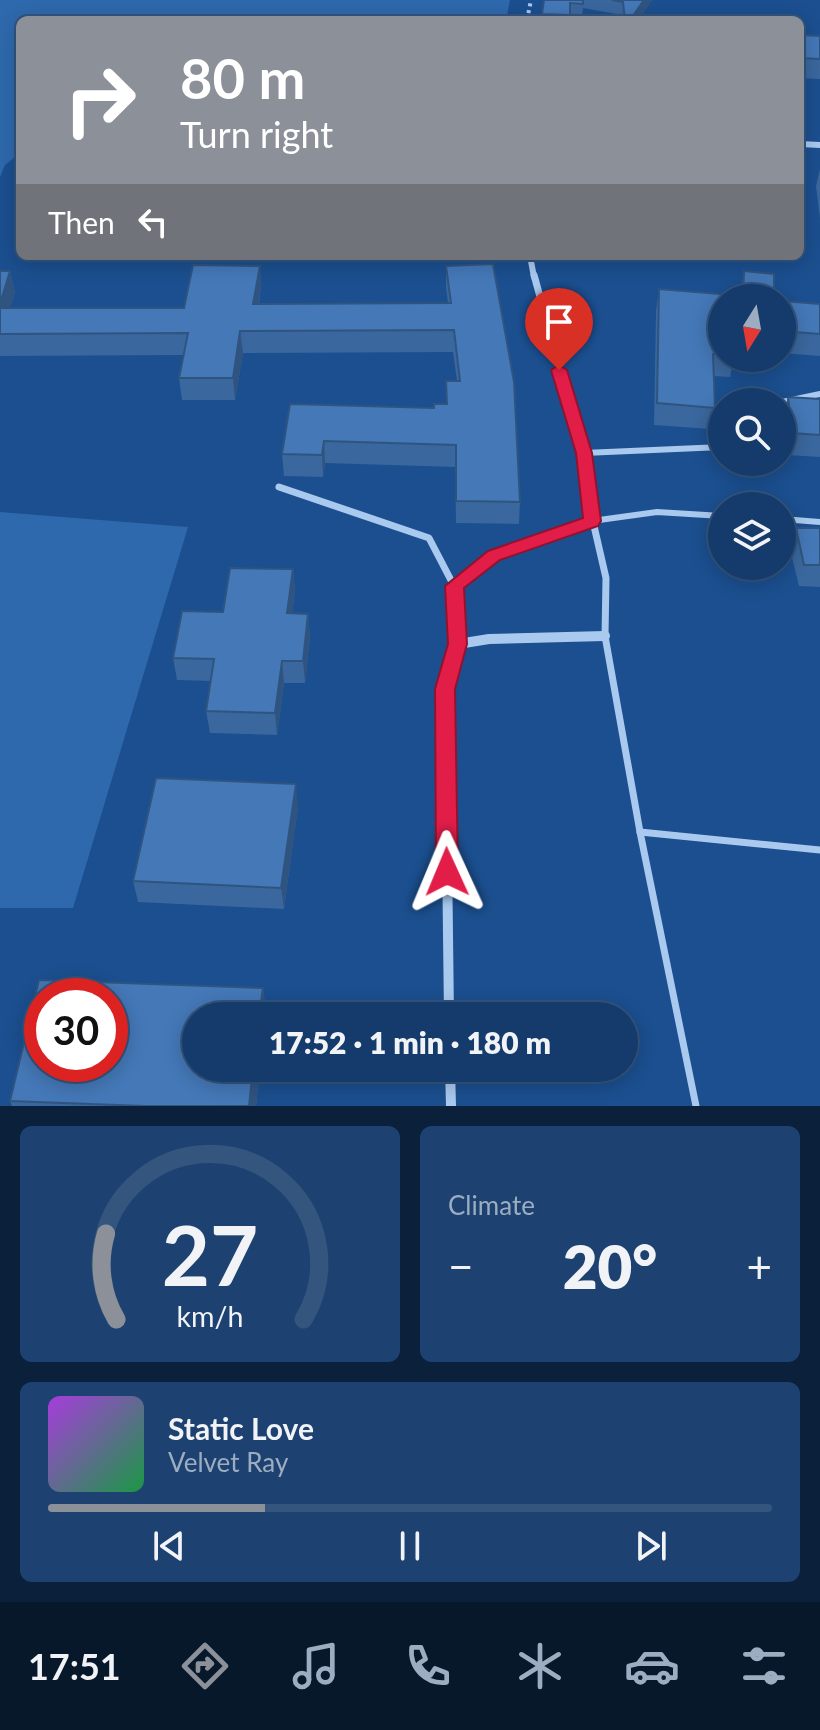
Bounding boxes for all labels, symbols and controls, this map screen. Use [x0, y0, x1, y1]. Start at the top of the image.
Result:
text: 80 m [180, 44, 305, 111]
icon: right [48, 48, 152, 152]
text: Turn right [180, 112, 333, 156]
icon: left [131, 200, 175, 244]
text: Then [48, 204, 115, 240]
north arrow [708, 284, 796, 372]
map controls [708, 284, 796, 580]
pin [525, 288, 593, 370]
icon: arrive [537, 300, 581, 344]
button: search [708, 388, 796, 476]
button: layers [708, 492, 796, 580]
position arrow [405, 830, 489, 914]
speed limit sign: 30 [24, 978, 128, 1082]
text: 17:52 · 1 min · 180 m [269, 1024, 551, 1060]
text: Climate [448, 1189, 535, 1221]
text: 27 [162, 1204, 258, 1304]
text: 20° [563, 1230, 657, 1302]
text: − [448, 1240, 474, 1292]
text: + [746, 1240, 772, 1292]
text: km/h [177, 1299, 243, 1333]
text: Static Love [168, 1410, 314, 1446]
text: Velvet Ray [168, 1446, 288, 1478]
icon: previous [147, 1524, 191, 1568]
icon: pause [388, 1524, 432, 1568]
icon: next [629, 1524, 673, 1568]
icon: directions [177, 1638, 233, 1694]
icon: music [288, 1638, 344, 1694]
icon: phone [400, 1638, 456, 1694]
icon: climate [512, 1638, 568, 1694]
icon: car [624, 1638, 680, 1694]
icon: filters [736, 1638, 792, 1694]
text: 17:51 [28, 1644, 121, 1688]

